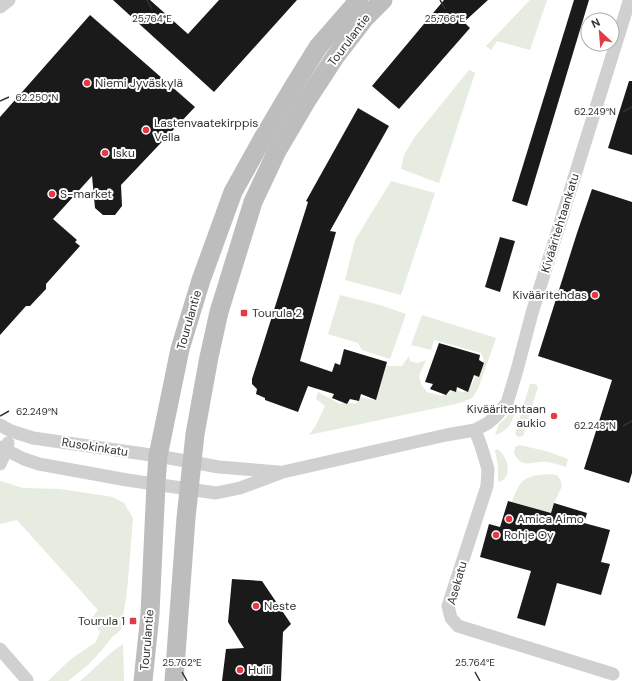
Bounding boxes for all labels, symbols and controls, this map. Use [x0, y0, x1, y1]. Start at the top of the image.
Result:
street label: Tourulantie [324, 10, 374, 69]
text: 25.764°E [132, 12, 172, 25]
text: 25.766°E [425, 12, 465, 25]
north arrow [580, 12, 620, 52]
text: N [589, 15, 602, 31]
place label: Niemi Jyväskylä [95, 75, 183, 91]
marker: Niemi Jyväskylä [82, 78, 92, 88]
text: 62.250°N [16, 91, 58, 104]
text: 62.249°N [574, 105, 616, 118]
place label: Lastenvaatekirppis Vella [154, 115, 258, 145]
marker: Lastenvaatekirppis Vella [141, 125, 151, 135]
place label: Isku [113, 145, 135, 161]
marker: Isku [100, 148, 110, 158]
street label: Kivääritehtaankatu [537, 171, 583, 275]
place label: S-market [60, 186, 112, 202]
marker: S-market [47, 189, 57, 199]
place label: Kivääritehdas [512, 287, 587, 303]
street label: Tourulantie [173, 288, 205, 352]
marker: Kivääritehdas [590, 290, 600, 300]
place label: Tourula 2 [252, 305, 302, 321]
marker: Tourula 2 [239, 308, 249, 318]
place label: Kivääritehtaan aukio [467, 401, 546, 431]
text: 62.249°N [16, 405, 58, 418]
marker: Kivääritehtaan aukio [549, 411, 559, 421]
text: 62.248°N [574, 419, 616, 432]
street label: Rusokinkatu [61, 434, 129, 460]
place label: Amica Aimo [517, 511, 584, 527]
marker: Amica Aimo [504, 514, 514, 524]
place label: Rohje Oy [504, 527, 554, 543]
marker: Rohje Oy [491, 530, 501, 540]
street label: Asekatu [443, 559, 471, 607]
place label: Neste [264, 598, 296, 614]
marker: Neste [251, 601, 261, 611]
street label: Tourulantie [136, 609, 158, 671]
place label: Tourula 1 [78, 613, 125, 629]
marker: Tourula 1 [128, 616, 138, 626]
text: 25.762°E [162, 656, 202, 669]
text: 25.764°E [455, 656, 495, 669]
place label: Huili [248, 662, 272, 678]
marker: Huili [235, 665, 245, 675]

